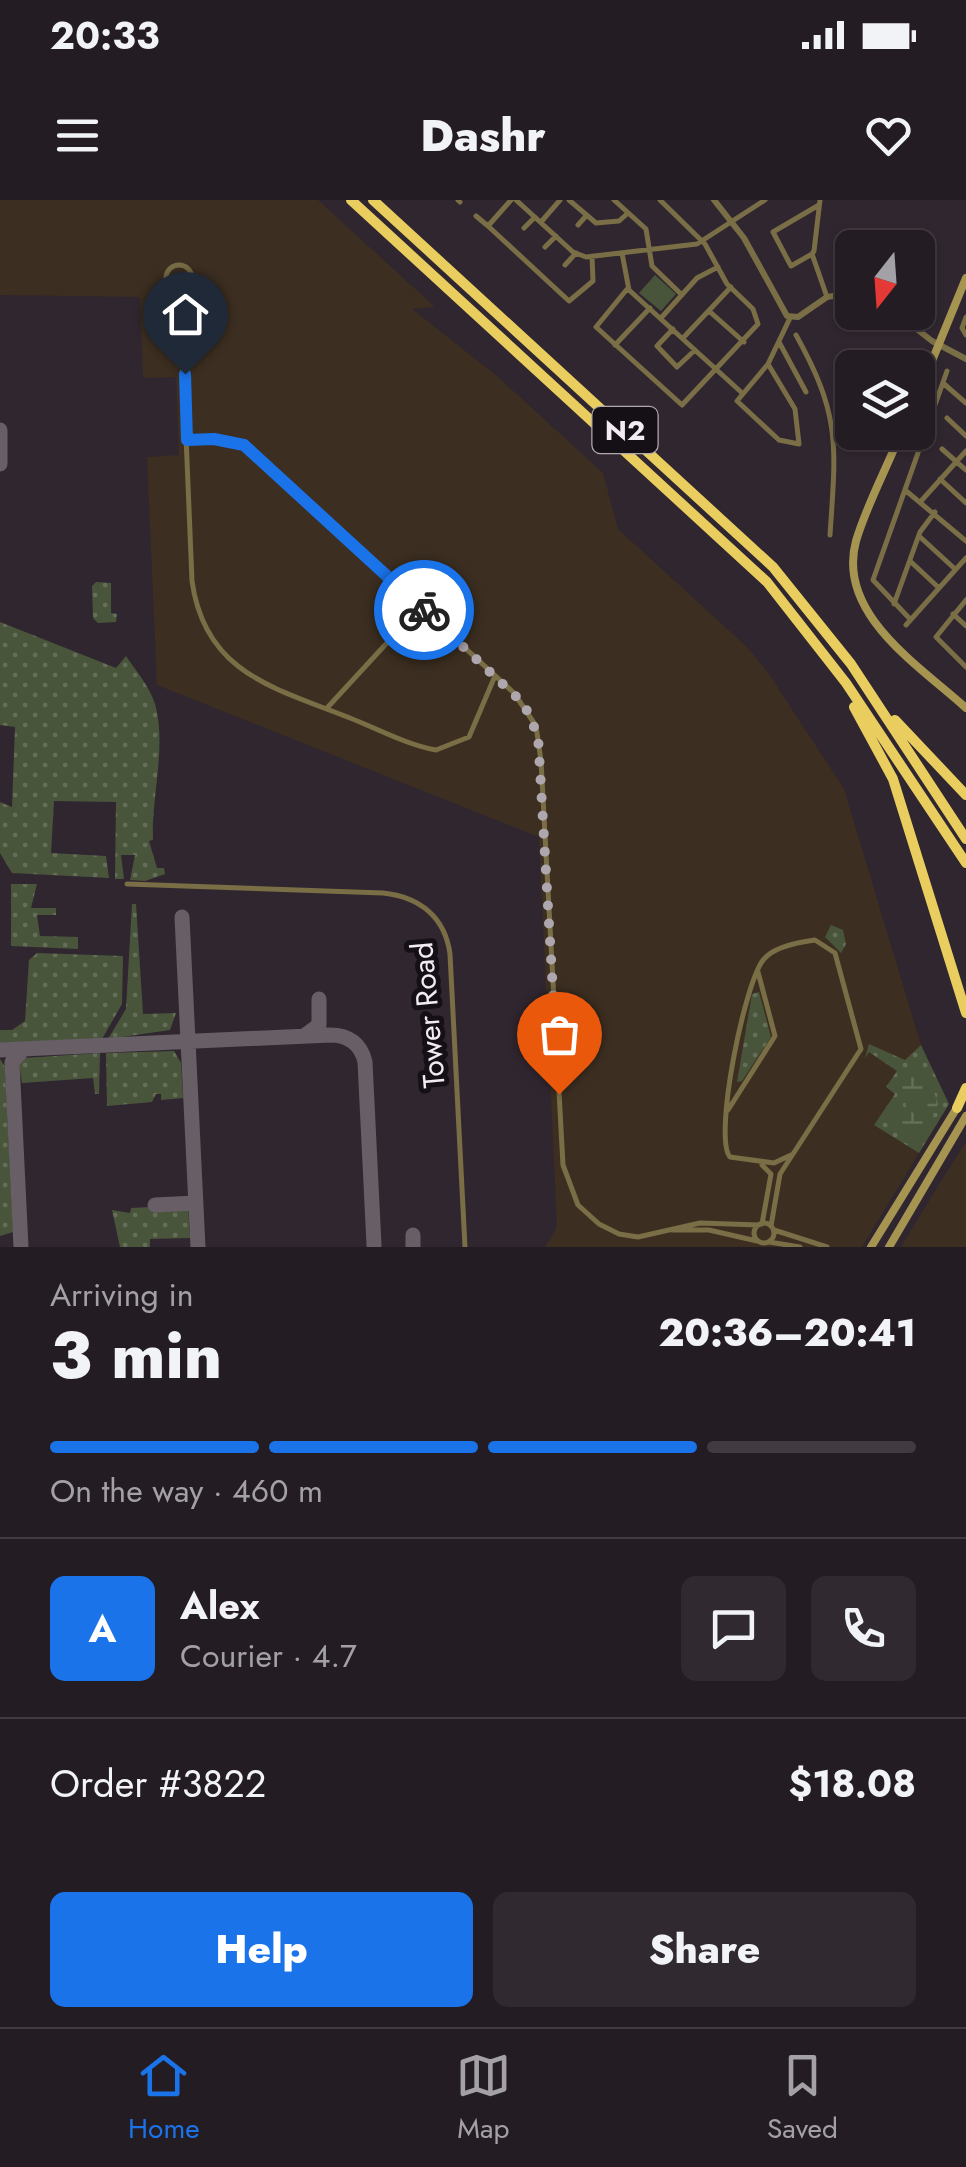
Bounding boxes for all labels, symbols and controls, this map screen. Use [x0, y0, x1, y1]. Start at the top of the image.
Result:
text: 20:33 [50, 8, 160, 63]
text: Dashr [420, 103, 546, 168]
icon: menu [50, 108, 105, 163]
icon: heart [861, 108, 916, 163]
north arrow [835, 230, 935, 330]
map controls [835, 230, 935, 450]
pin [143, 272, 228, 375]
icon: home [158, 287, 213, 342]
button: layers [835, 350, 935, 450]
road number: N2 [592, 407, 658, 453]
courier [374, 560, 474, 660]
icon: bike [397, 583, 452, 638]
street label: Tower Road [400, 940, 456, 1090]
pin [517, 992, 602, 1095]
icon: bag [532, 1007, 587, 1062]
text: Arriving in [50, 1272, 194, 1318]
text: 20:36–20:41 [658, 1305, 916, 1360]
text: 3 min [50, 1308, 222, 1402]
text: On the way · 460 m [50, 1468, 323, 1514]
button: chat [681, 1576, 786, 1681]
button: phone [811, 1576, 916, 1681]
text: Alex [180, 1578, 260, 1633]
text: A [89, 1601, 116, 1656]
text: Courier · 4.7 [180, 1633, 357, 1679]
text: Order #3822 [50, 1756, 266, 1811]
text: $18.08 [789, 1756, 916, 1811]
button: Help [50, 1892, 473, 2007]
button: Share [493, 1892, 916, 2007]
tab: Home [128, 2048, 200, 2149]
tab: Map [456, 2048, 511, 2149]
tab: Saved [767, 2048, 838, 2149]

